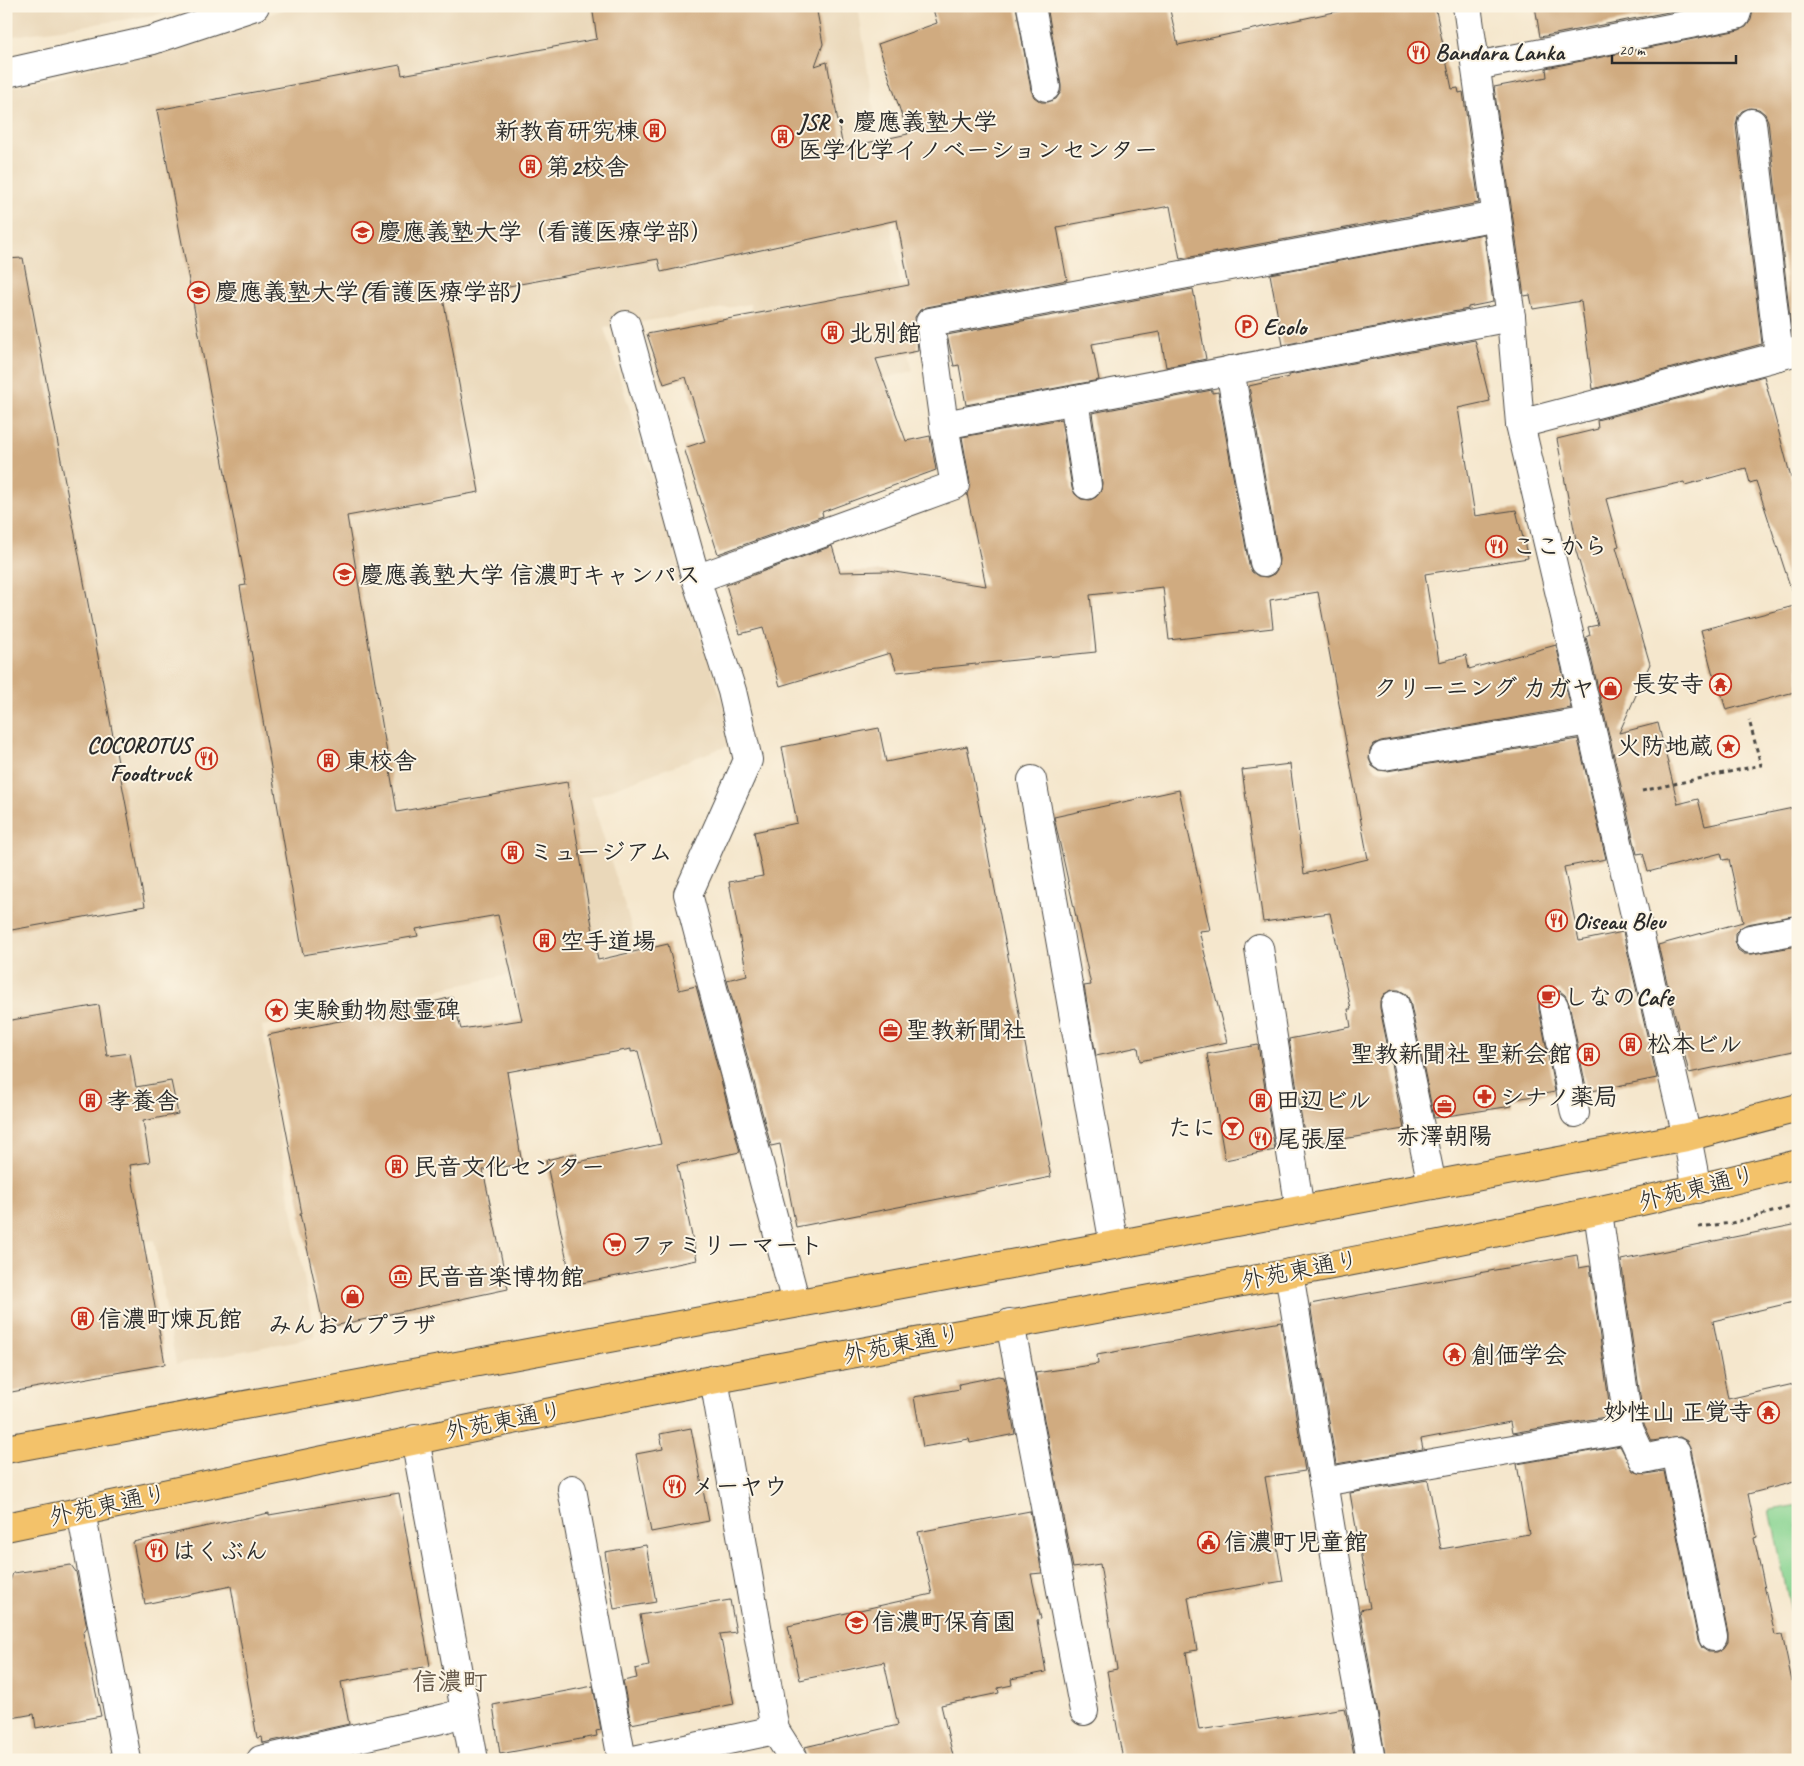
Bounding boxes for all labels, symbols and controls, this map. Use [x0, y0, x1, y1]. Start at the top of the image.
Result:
scale bar [1612, 32, 1735, 64]
place label: Bandara Lanka [1435, 37, 1566, 67]
restaurant icon: Bandara Lanka [1407, 40, 1431, 64]
text: 20 m [1619, 41, 1646, 60]
place label: JSR・慶應義塾大学 医学化学イノベーションセンター [796, 107, 1158, 165]
place label: 新教育研究棟 [495, 116, 640, 146]
building icon: 新教育研究棟 [643, 119, 667, 143]
building icon: JSR・慶應義塾大学 医学化学イノベーションセンター [770, 124, 794, 148]
place label: 第2校舎 [546, 152, 629, 182]
building icon: 第2校舎 [518, 155, 542, 179]
place label: 慶應義塾大学（看護医療学部） [378, 217, 714, 247]
school or university icon: 慶應義塾大学（看護医療学部） [350, 220, 374, 244]
place label: 慶應義塾大学(看護医療学部) [215, 277, 521, 307]
school or university icon: 慶應義塾大学(看護医療学部) [187, 280, 211, 304]
place label: Ecolo [1263, 312, 1309, 342]
parking icon: Ecolo [1235, 315, 1259, 339]
place label: 北別館 [849, 318, 921, 348]
building icon: 北別館 [821, 321, 845, 345]
place label: ここから [1512, 531, 1608, 561]
restaurant icon: ここから [1484, 534, 1508, 558]
place label: 慶應義塾大学 信濃町キャンパス [360, 560, 701, 590]
school or university icon: 慶應義塾大学 信濃町キャンパス [332, 563, 356, 587]
place label: 長安寺 [1632, 669, 1704, 699]
temple icon: 長安寺 [1708, 672, 1732, 696]
place label: クリーニング カガヤ [1373, 673, 1595, 703]
shop icon: クリーニング カガヤ [1599, 676, 1623, 700]
place label: COCOROTUS Foodtruck [87, 730, 195, 788]
place label: 火防地蔵 [1617, 731, 1713, 761]
place icon: 火防地蔵 [1717, 734, 1741, 758]
place label: 東校舎 [345, 746, 417, 776]
restaurant icon: COCOROTUS Foodtruck [195, 747, 219, 771]
building icon: 東校舎 [317, 749, 341, 773]
place label: ミュージアム [529, 837, 673, 867]
building icon: ミュージアム [501, 840, 525, 864]
place label: Oiseau Bleu [1573, 906, 1667, 936]
restaurant icon: Oiseau Bleu [1545, 909, 1569, 933]
place label: 空手道場 [560, 926, 656, 956]
building icon: 空手道場 [532, 929, 556, 953]
place label: しなのCafe [1564, 982, 1675, 1012]
cafe icon: しなのCafe [1536, 985, 1560, 1009]
place label: 実験動物慰霊碑 [292, 995, 460, 1025]
place icon: 実験動物慰霊碑 [264, 998, 288, 1022]
place label: 聖教新聞社 [906, 1015, 1026, 1045]
office icon: 聖教新聞社 [878, 1018, 902, 1042]
place label: 松本ビル [1647, 1029, 1743, 1059]
building icon: 松本ビル [1619, 1032, 1643, 1056]
place label: 聖教新聞社 聖新会館 [1350, 1039, 1572, 1069]
building icon: 聖教新聞社 聖新会館 [1576, 1042, 1600, 1066]
place label: シナノ薬局 [1500, 1082, 1618, 1112]
place label: 田辺ビル [1276, 1085, 1372, 1115]
pharmacy icon: シナノ薬局 [1472, 1085, 1496, 1109]
place label: 孝養舎 [107, 1086, 179, 1116]
building icon: 田辺ビル [1248, 1088, 1272, 1112]
building icon: 孝養舎 [79, 1089, 103, 1113]
office icon: 赤澤朝陽 [1432, 1095, 1456, 1119]
place label: たに [1168, 1113, 1216, 1143]
bar icon: たに [1220, 1116, 1244, 1140]
place label: 赤澤朝陽 [1396, 1121, 1492, 1151]
place label: 尾張屋 [1276, 1124, 1348, 1154]
restaurant icon: 尾張屋 [1248, 1127, 1272, 1151]
place label: 民音文化センター [413, 1152, 605, 1182]
building icon: 民音文化センター [385, 1155, 409, 1179]
street label: 外苑東通り [1635, 1159, 1759, 1217]
place label: ファミリーマート [630, 1230, 823, 1260]
supermarket icon: ファミリーマート [602, 1233, 626, 1257]
street label: 外苑東通り [1238, 1244, 1362, 1296]
place label: 民音音楽博物館 [416, 1262, 584, 1292]
museum icon: 民音音楽博物館 [388, 1265, 412, 1289]
shop icon: みんおんプラザ [340, 1284, 364, 1308]
place label: 信濃町煉瓦館 [98, 1304, 242, 1334]
building icon: 信濃町煉瓦館 [70, 1307, 94, 1331]
place label: みんおんプラザ [268, 1310, 436, 1340]
street label: 外苑東通り [840, 1318, 964, 1370]
place label: 創価学会 [1471, 1340, 1567, 1370]
temple icon: 創価学会 [1443, 1343, 1467, 1367]
street label: 外苑東通り [442, 1395, 566, 1447]
place label: 妙性山 正覚寺 [1603, 1397, 1753, 1427]
temple icon: 妙性山 正覚寺 [1757, 1400, 1781, 1424]
place label: メーヤウ [691, 1471, 787, 1501]
restaurant icon: メーヤウ [663, 1474, 687, 1498]
street label: 外苑東通り [46, 1478, 170, 1532]
place label: 信濃町児童館 [1224, 1527, 1368, 1557]
public building icon: 信濃町児童館 [1196, 1530, 1220, 1554]
place label: はくぶん [172, 1536, 268, 1566]
restaurant icon: はくぶん [144, 1539, 168, 1563]
place label: 信濃町保育園 [872, 1607, 1016, 1637]
school or university icon: 信濃町保育園 [844, 1610, 868, 1634]
district label: 信濃町 [412, 1666, 488, 1698]

